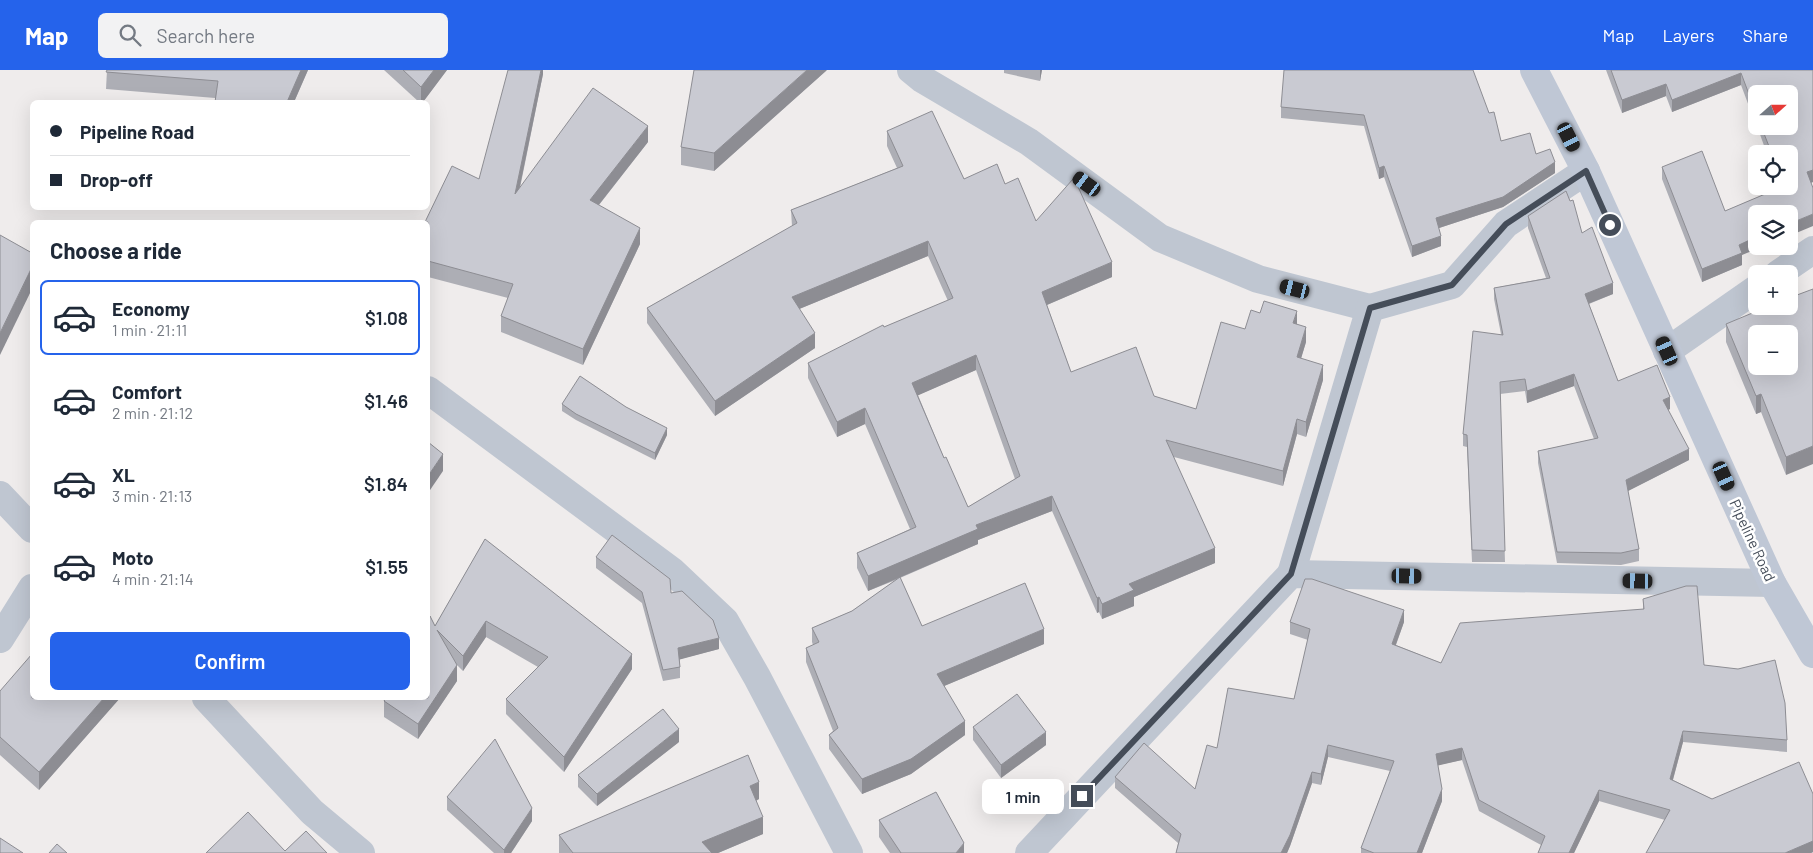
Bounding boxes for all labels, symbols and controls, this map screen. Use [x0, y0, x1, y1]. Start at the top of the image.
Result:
search box [98, 13, 448, 58]
text: Map [25, 21, 68, 50]
icon: search [116, 21, 144, 49]
text: Search here [156, 24, 255, 47]
text: Map [1602, 24, 1634, 46]
text: Layers [1662, 24, 1715, 46]
text: Share [1743, 24, 1788, 46]
north arrow [1748, 85, 1798, 135]
map controls [1748, 85, 1798, 375]
text: Pipeline Road [80, 120, 194, 143]
car [1555, 120, 1582, 154]
button: locate [1748, 145, 1798, 195]
text: Drop-off [80, 168, 153, 191]
car [1070, 169, 1103, 199]
button: layers [1748, 205, 1798, 255]
route start [1599, 214, 1621, 236]
text: Choose a ride [50, 237, 182, 263]
button: + [1748, 265, 1798, 315]
car [1278, 278, 1311, 300]
icon: car [52, 295, 97, 340]
text: Economy [112, 297, 190, 320]
text: $1.08 [365, 306, 408, 329]
text: 1 min · 21:11 [112, 320, 187, 339]
button: − [1748, 325, 1798, 375]
car [1654, 334, 1679, 368]
icon: car [52, 378, 97, 423]
text: Comfort [112, 380, 182, 403]
text: $1.46 [364, 389, 408, 412]
text: 2 min · 21:12 [112, 403, 193, 422]
car [1711, 459, 1736, 493]
icon: car [52, 461, 97, 506]
text: XL [112, 463, 135, 486]
text: $1.84 [364, 472, 408, 495]
text: 3 min · 21:13 [112, 486, 192, 505]
street label: Pipeline Road [1726, 496, 1780, 584]
icon: car [52, 544, 97, 589]
text: Moto [112, 546, 154, 569]
text: $1.55 [365, 555, 408, 578]
car [1391, 568, 1422, 584]
text: 4 min · 21:14 [112, 569, 194, 588]
car [1622, 573, 1653, 589]
button: Confirm [50, 632, 410, 690]
callout: 1 min [982, 778, 1064, 814]
route end [1071, 785, 1093, 807]
text: 1 min [1006, 787, 1040, 806]

